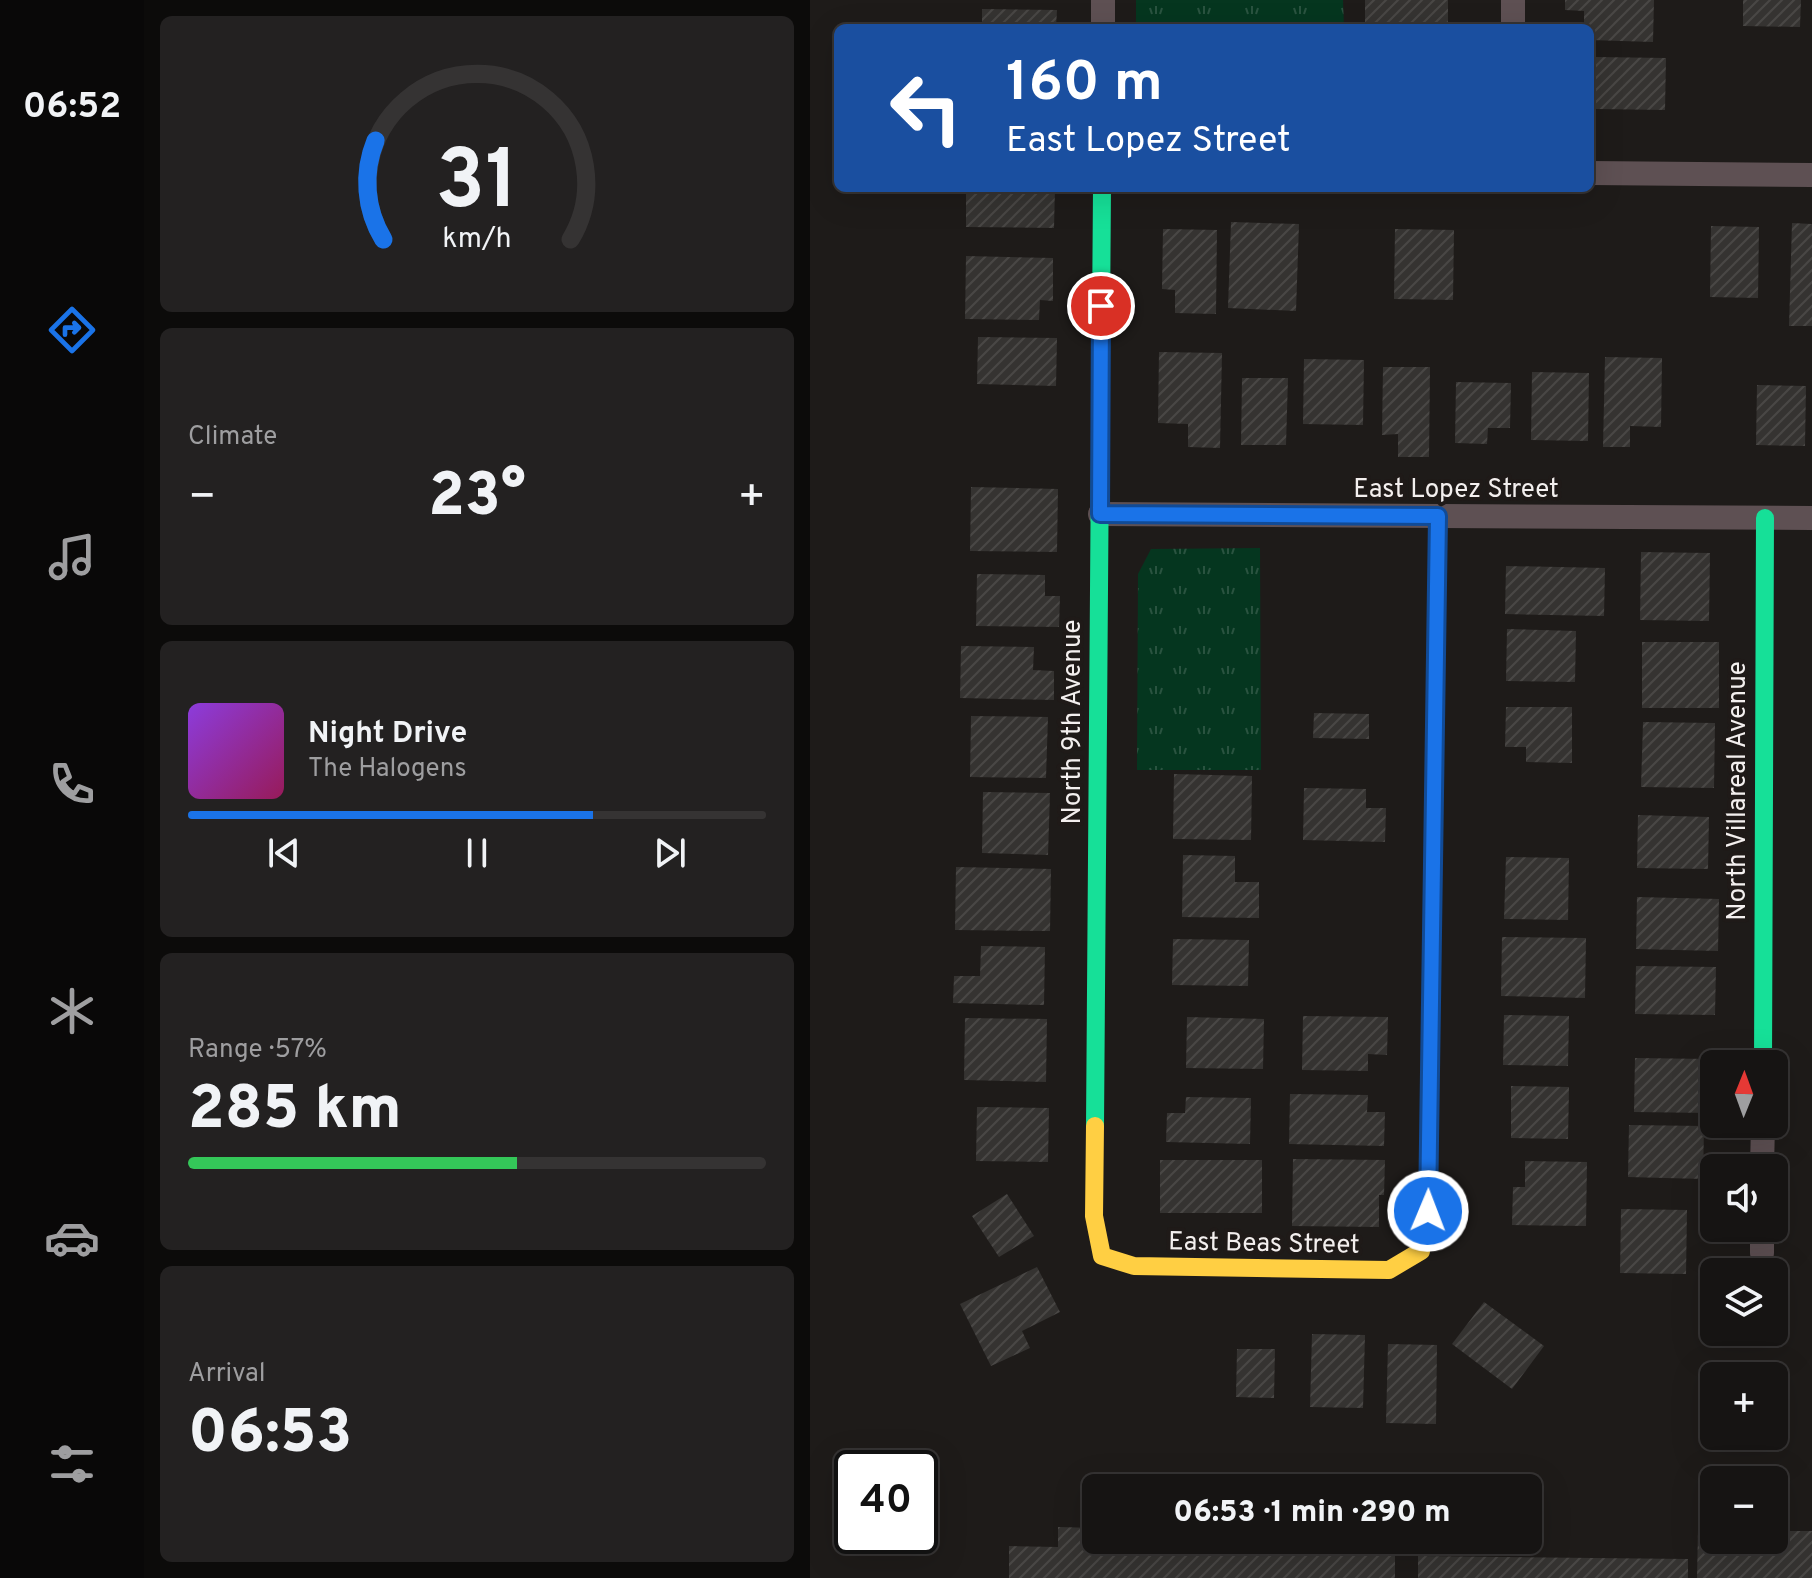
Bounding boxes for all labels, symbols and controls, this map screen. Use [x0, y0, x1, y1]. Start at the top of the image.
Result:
text: 160 m [1006, 50, 1163, 120]
icon: left [874, 56, 978, 160]
text: 06:52 [23, 85, 121, 131]
text: East Lopez Street [1006, 119, 1291, 165]
text: 31 [436, 133, 518, 238]
text: km/h [442, 222, 512, 258]
pin [1067, 272, 1135, 340]
icon: arrive [1079, 284, 1123, 328]
icon: directions [44, 302, 100, 358]
text: Climate [188, 421, 277, 454]
text: 23° [428, 461, 526, 537]
text: − [188, 471, 216, 527]
text: + [738, 471, 766, 527]
street label: East Lopez Street [1353, 474, 1559, 507]
icon: music [44, 529, 100, 585]
street label: North 9th Avenue [1057, 620, 1090, 824]
street label: North Villareal Avenue [1722, 661, 1755, 921]
text: Night Drive [308, 716, 467, 753]
text: The Halogens [308, 753, 467, 786]
icon: phone [44, 756, 100, 812]
icon: previous [262, 831, 306, 875]
icon: pause [455, 831, 499, 875]
icon: next [648, 831, 692, 875]
icon: climate [44, 983, 100, 1039]
text: Range · 57% [188, 1034, 327, 1067]
north arrow [1700, 1050, 1788, 1138]
map controls [1700, 1050, 1788, 1554]
text: 285 km [188, 1074, 402, 1150]
button: sound [1700, 1154, 1788, 1242]
position arrow [1386, 1169, 1470, 1253]
icon: car [44, 1210, 100, 1266]
street label: East Beas Street [1168, 1226, 1360, 1263]
button: layers [1700, 1258, 1788, 1346]
text: Arrival [188, 1358, 266, 1391]
button: + [1700, 1362, 1788, 1450]
text: 06:53 [188, 1398, 352, 1474]
icon: filters [44, 1436, 100, 1492]
speed limit sign: 40 [834, 1450, 938, 1554]
button: − [1700, 1466, 1788, 1554]
text: 06:53 · 1 min · 290 m [1173, 1495, 1451, 1532]

